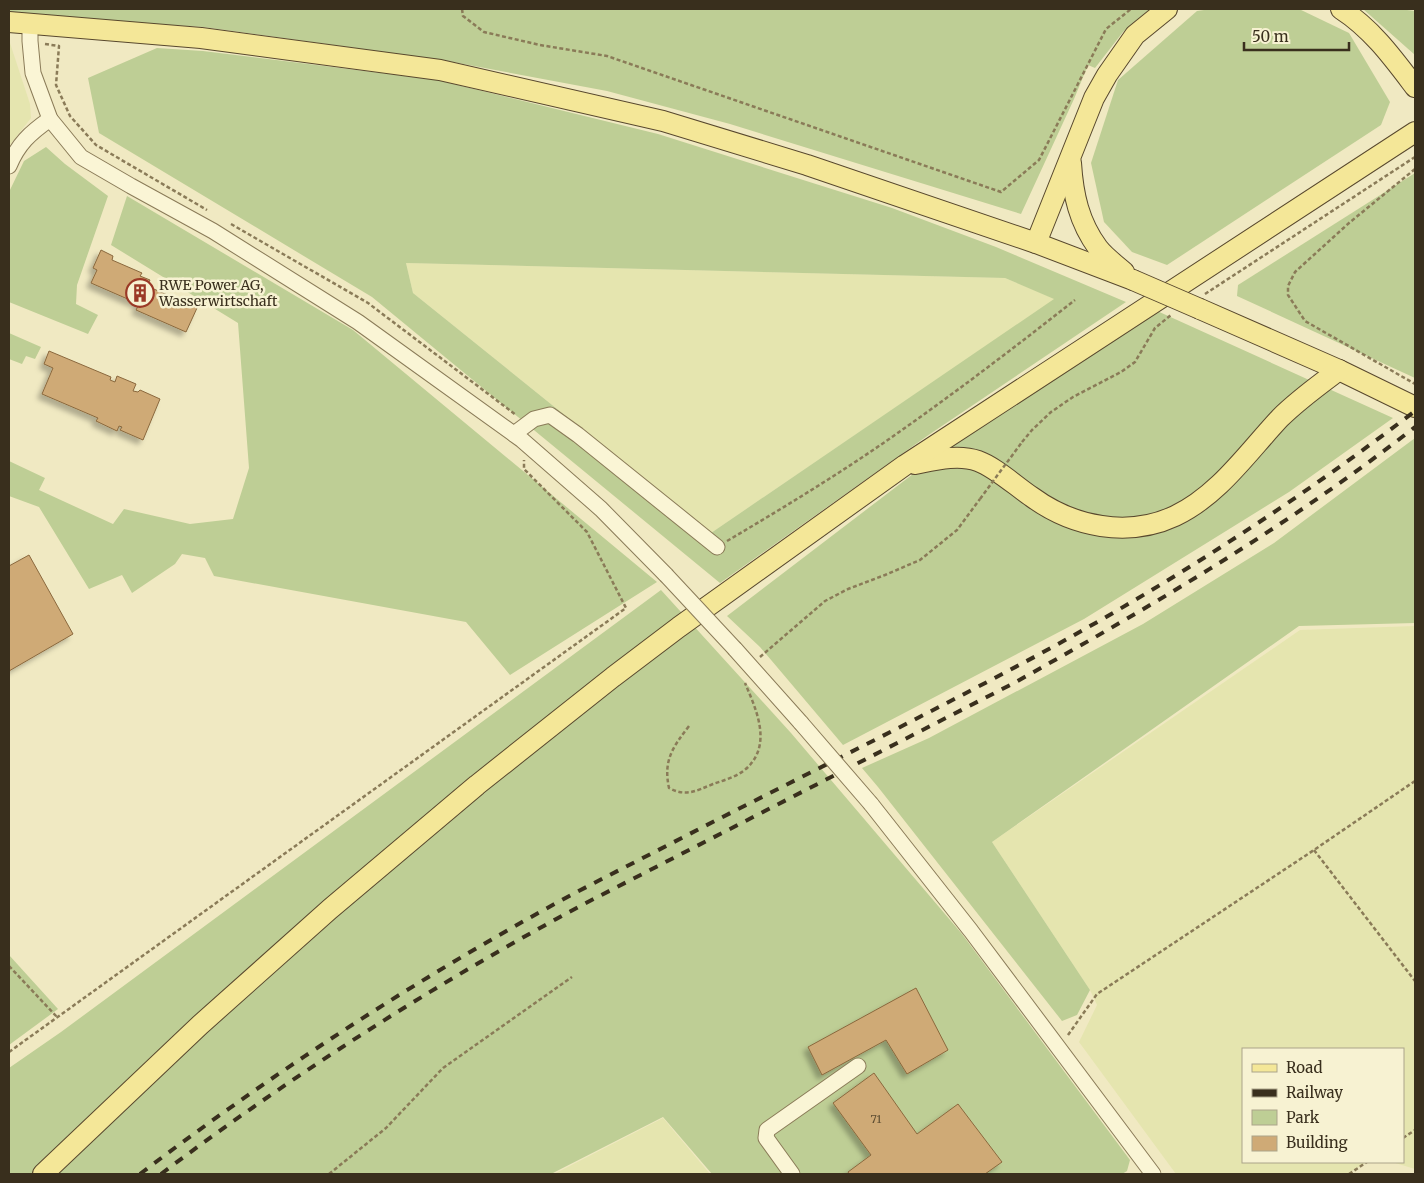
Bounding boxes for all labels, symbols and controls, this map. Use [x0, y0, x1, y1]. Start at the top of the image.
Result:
scale bar [1244, 20, 1349, 52]
text: 50 m [1252, 27, 1289, 46]
place label: RWE Power AG, Wasserwirtschaft [158, 276, 278, 310]
building icon: RWE Power AG, Wasserwirtschaft [125, 278, 155, 308]
legend [1242, 1048, 1404, 1163]
text: Road [1286, 1058, 1322, 1077]
text: Railway [1286, 1083, 1343, 1102]
text: Park [1286, 1108, 1320, 1127]
house number: 71 [870, 1112, 882, 1126]
text: Building [1286, 1133, 1348, 1152]

